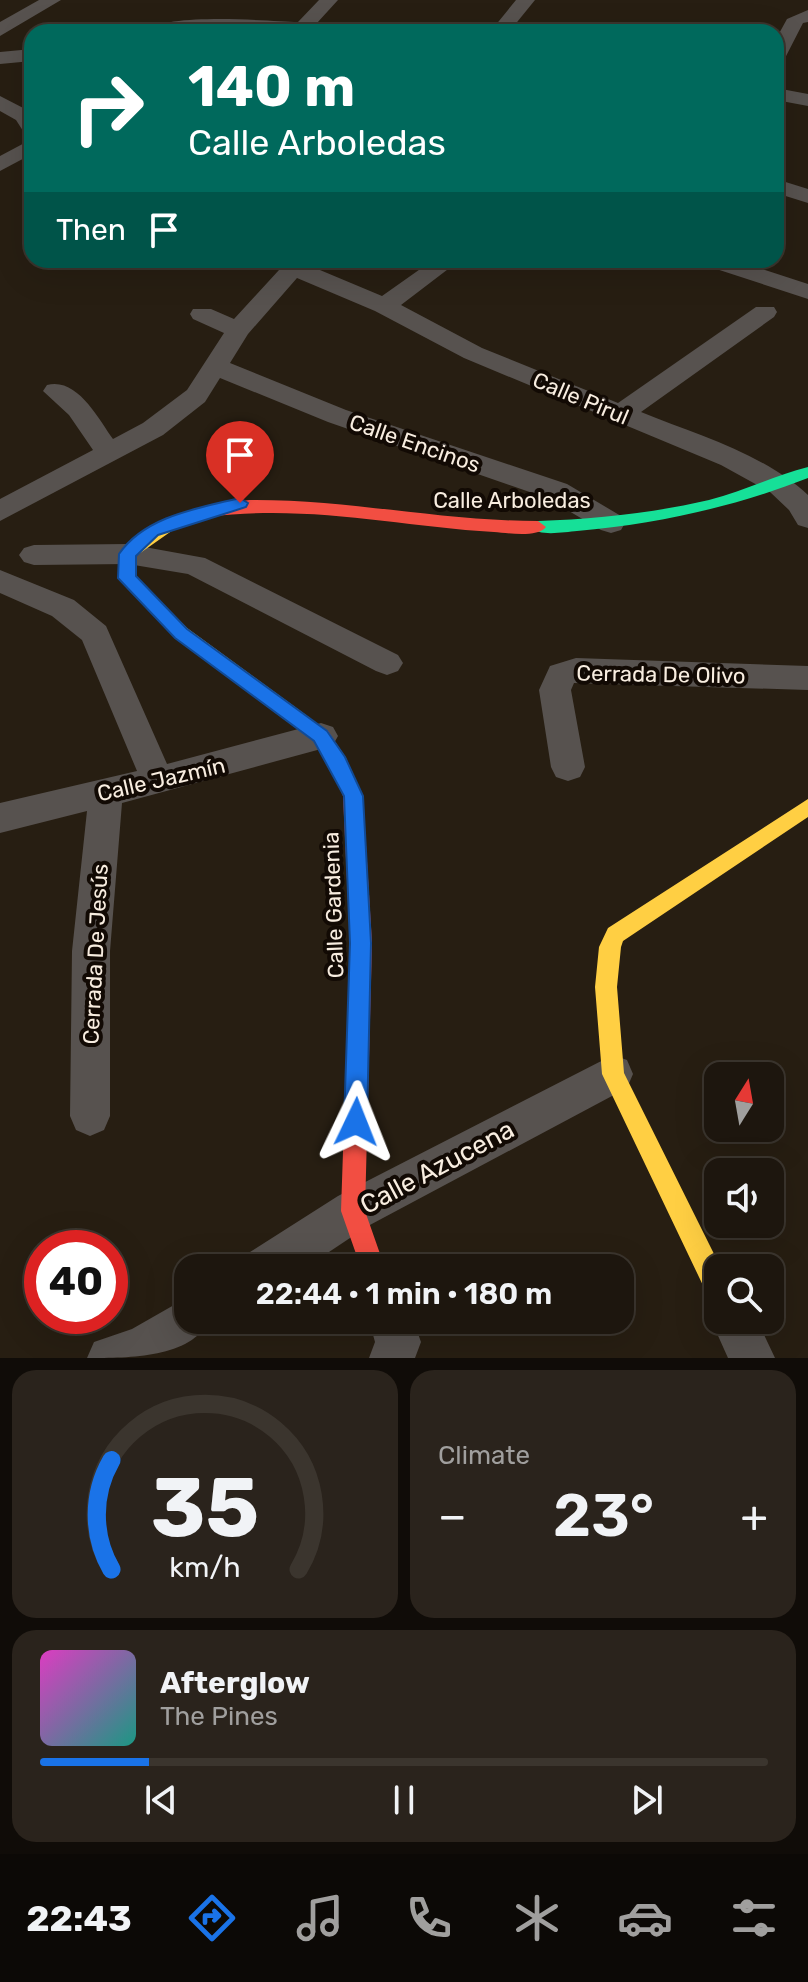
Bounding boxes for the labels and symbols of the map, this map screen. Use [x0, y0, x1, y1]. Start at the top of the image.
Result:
street label: Calle Pirul [529, 366, 633, 431]
street label: Calle Encinos [346, 408, 484, 478]
pin [206, 421, 274, 503]
street label: Calle Arboledas [433, 487, 591, 514]
street label: Cerrada De Olivo [576, 660, 746, 689]
street label: Calle Jazmín [94, 752, 228, 807]
street label: Calle Gardenia [317, 831, 350, 979]
street label: Cerrada De Jesús [77, 863, 114, 1045]
north arrow [704, 1062, 784, 1142]
position arrow [314, 1080, 398, 1164]
street label: Calle Azucena [355, 1114, 520, 1221]
speed limit sign: 40 [24, 1230, 128, 1334]

